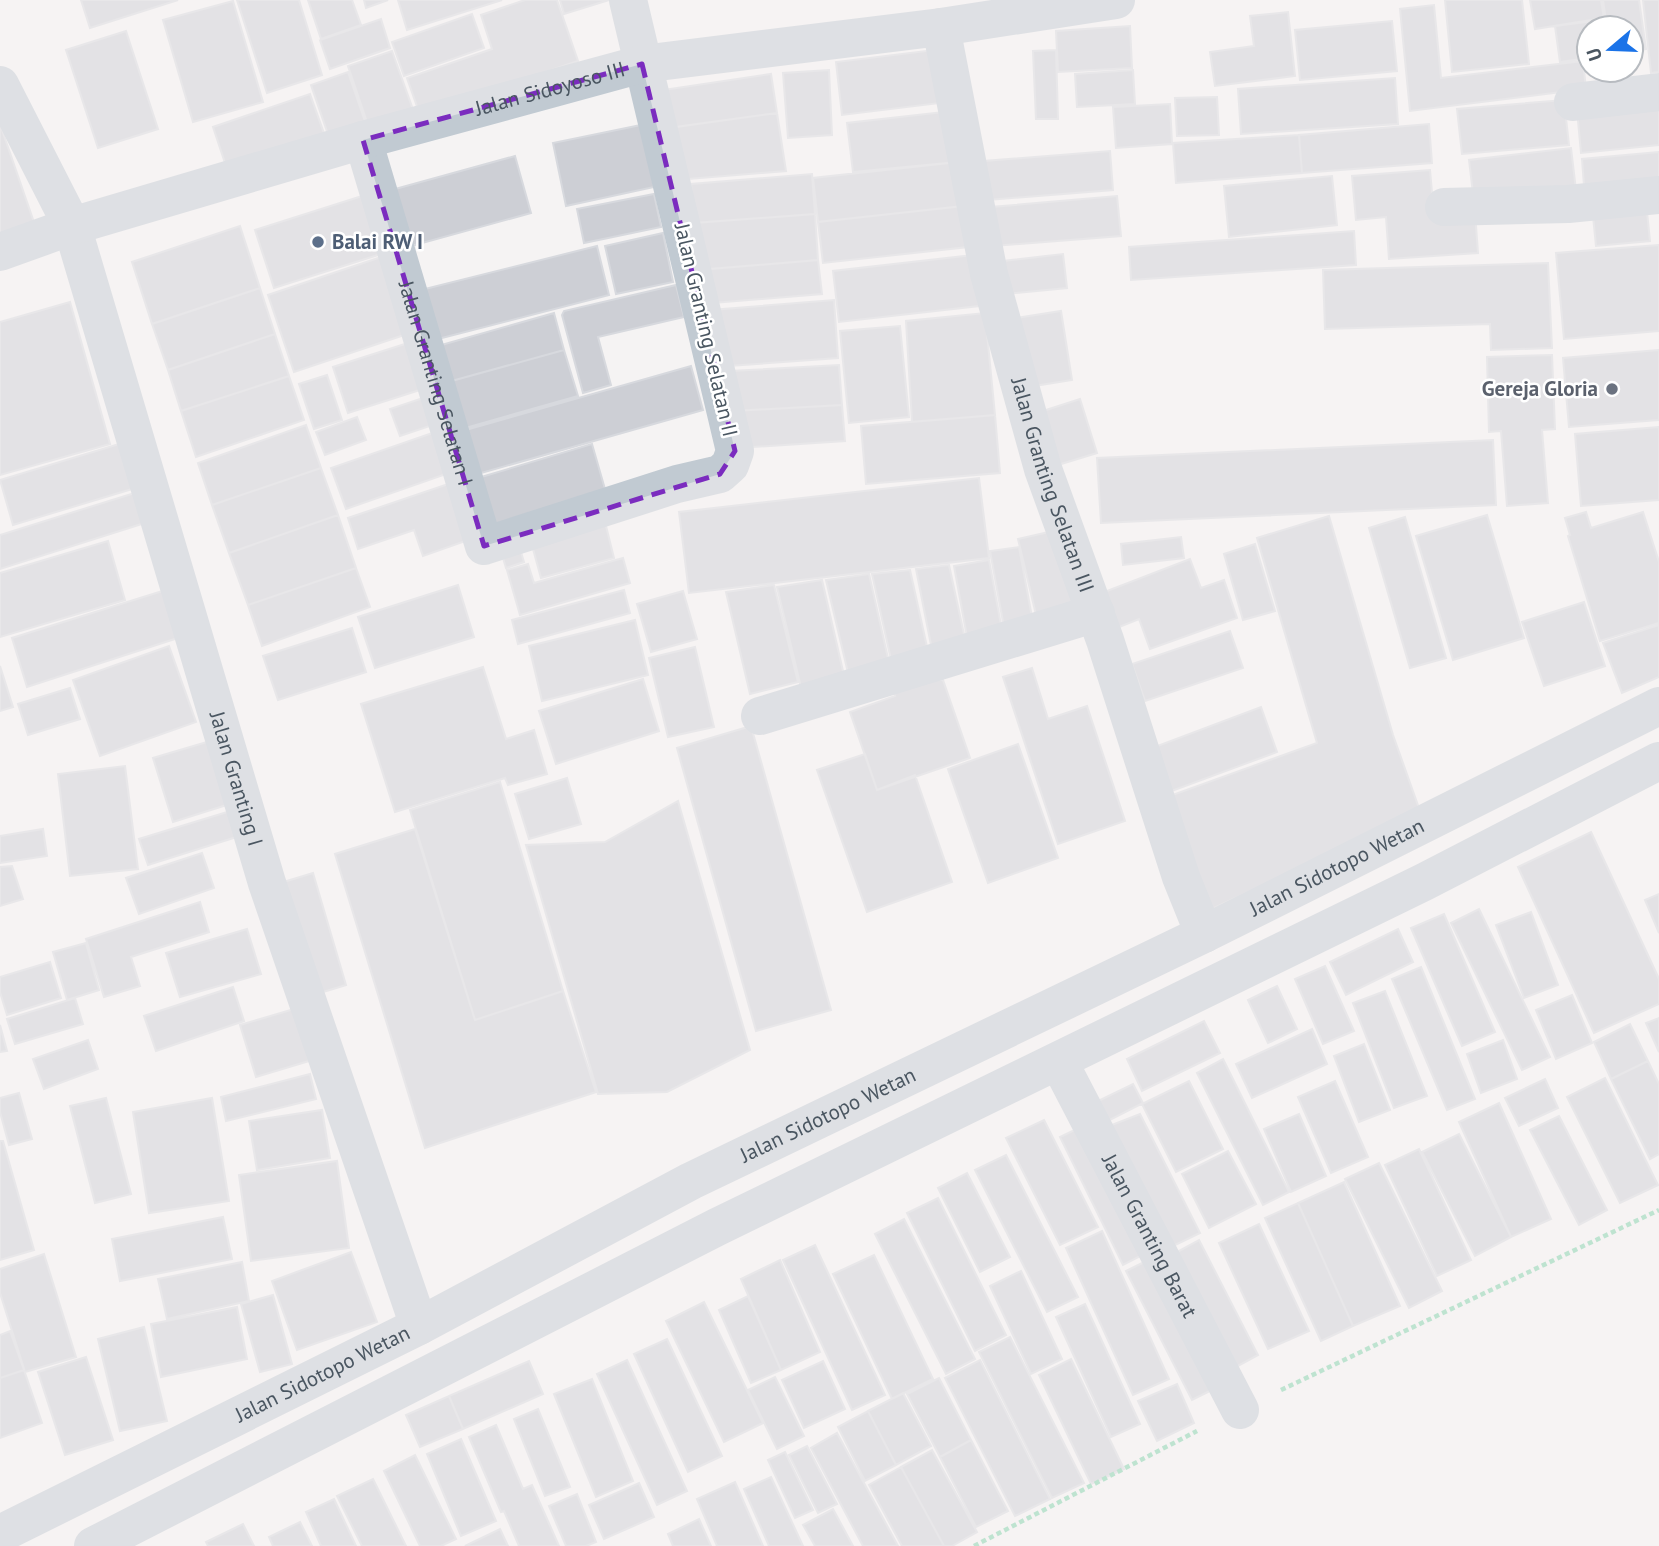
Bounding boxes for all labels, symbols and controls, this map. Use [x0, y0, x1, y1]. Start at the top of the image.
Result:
north arrow [1575, 14, 1645, 84]
text: U [1581, 45, 1607, 64]
street label: Jalan Sidoyoso III [471, 55, 628, 122]
street label: Jalan Granting Selatan II [669, 219, 744, 439]
place label: Balai RW I [332, 228, 423, 255]
marker: Balai RW I [310, 234, 326, 250]
street label: Jalan Granting Selatan I [392, 277, 479, 489]
street label: Jalan Granting Selatan III [1005, 373, 1101, 596]
place label: Gereja Gloria [1482, 375, 1598, 402]
marker: Gereja Gloria [1604, 381, 1620, 397]
street label: Jalan Granting I [204, 707, 269, 849]
street label: Jalan Sidotopo Wetan [1244, 812, 1428, 922]
street label: Jalan Sidotopo Wetan [735, 1061, 920, 1169]
street label: Jalan Granting Barat [1096, 1148, 1204, 1322]
street label: Jalan Sidotopo Wetan [229, 1319, 414, 1429]

